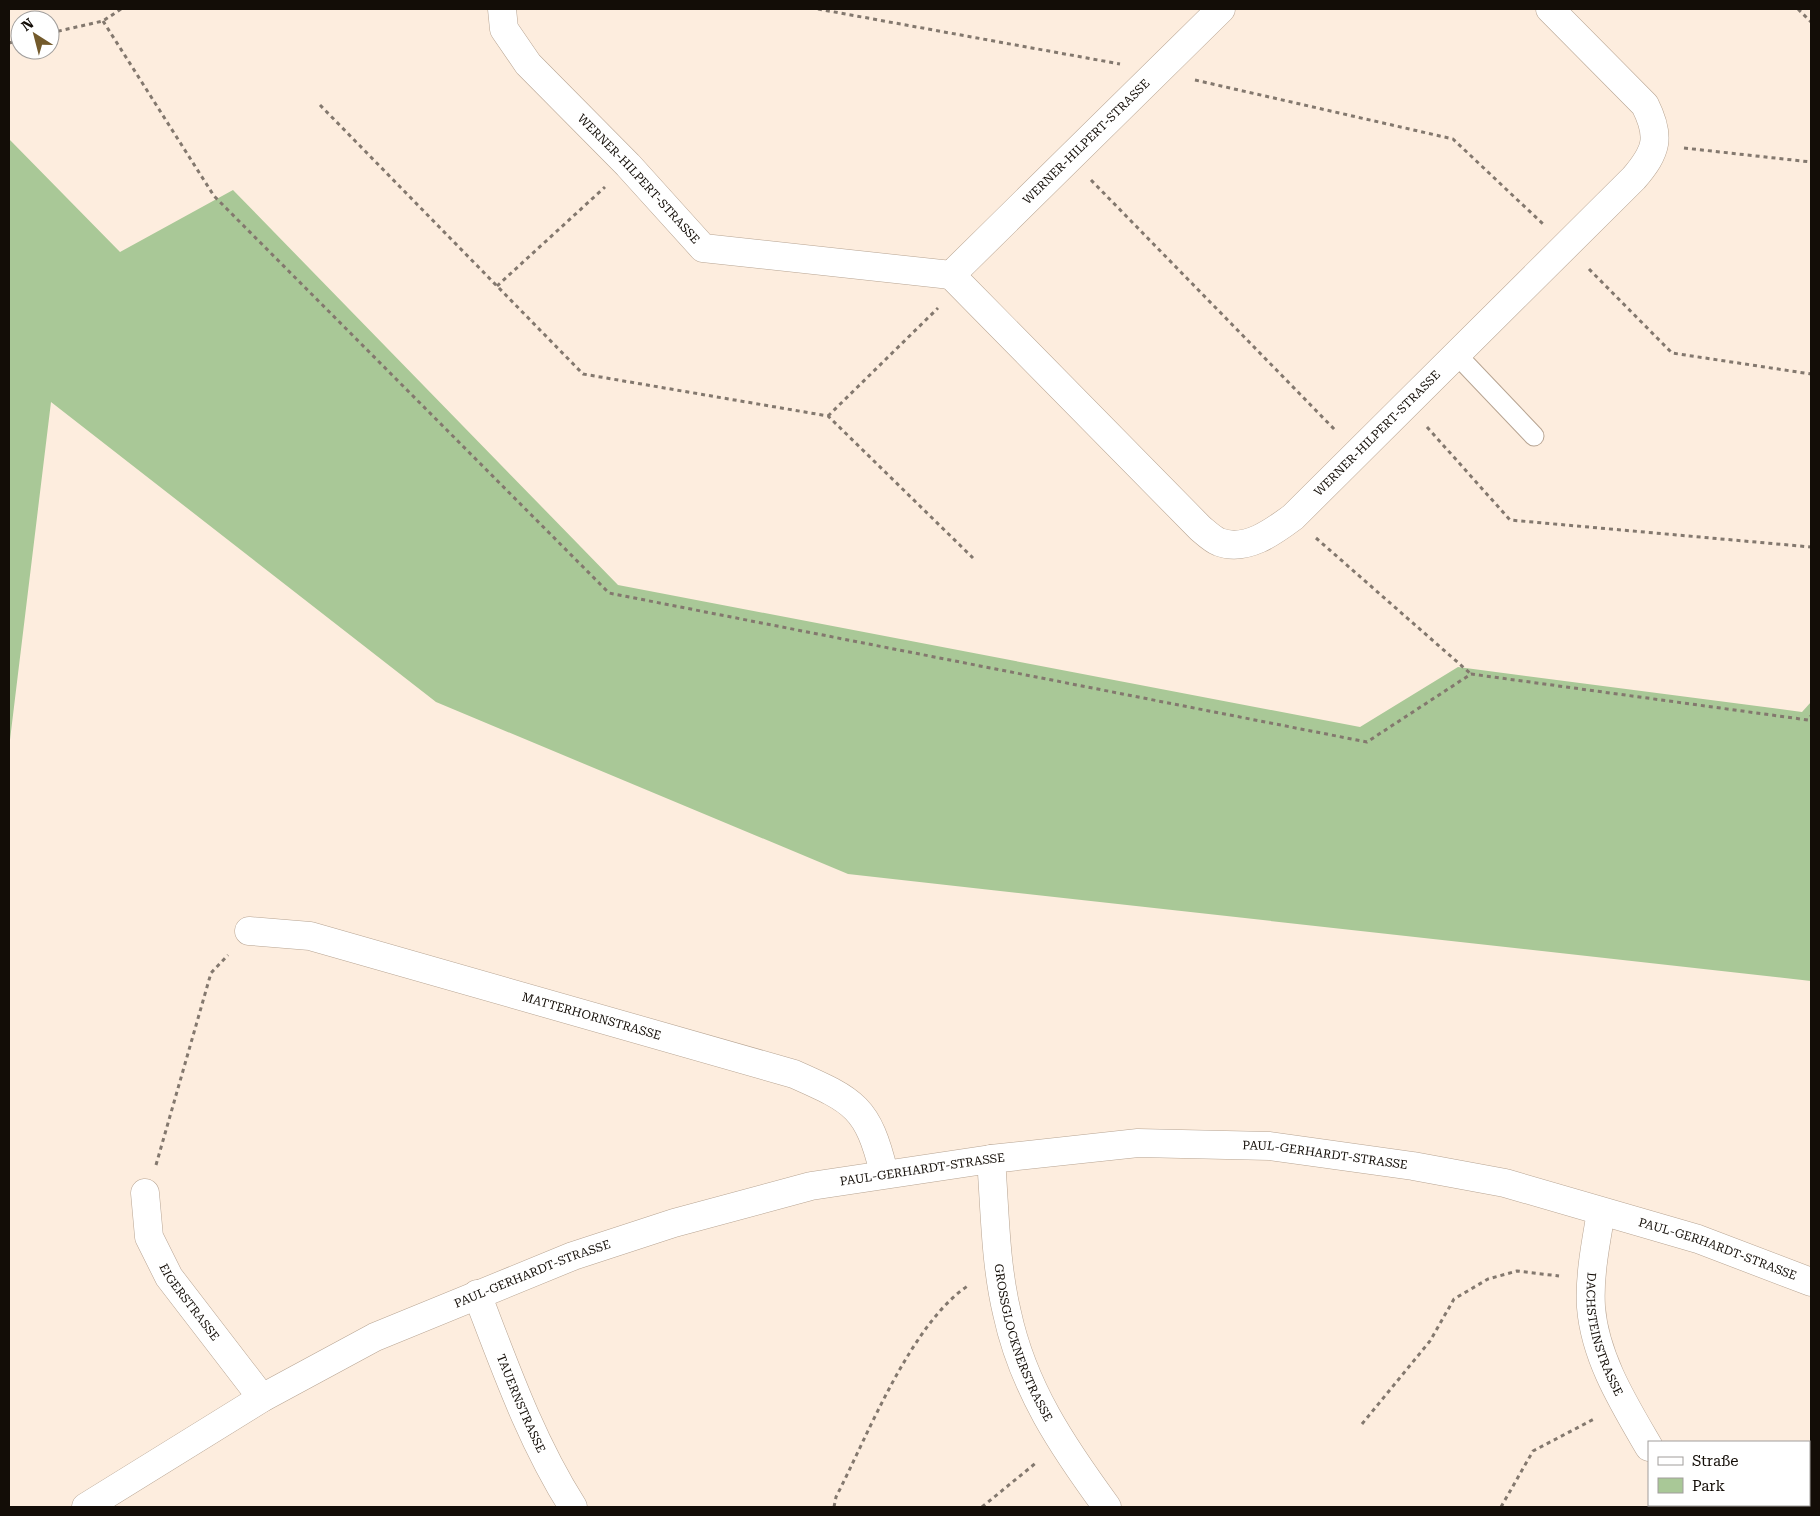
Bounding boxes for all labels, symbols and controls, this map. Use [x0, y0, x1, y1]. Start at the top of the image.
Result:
north arrow [10, 10, 60, 60]
text: N [18, 15, 37, 34]
street label: WERNER-HILPERT-STRASSE [1020, 76, 1153, 207]
street label: WERNER-HILPERT-STRASSE [575, 111, 703, 246]
street label: WERNER-HILPERT-STRASSE [1311, 368, 1443, 499]
street label: MATTERHORNSTRASSE [520, 990, 663, 1043]
street label: PAUL-GERHARDT-STRASSE [1242, 1138, 1408, 1172]
street label: PAUL-GERHARDT-STRASSE [839, 1151, 1005, 1189]
street label: PAUL-GERHARDT-STRASSE [1637, 1215, 1799, 1283]
street label: PAUL-GERHARDT-STRASSE [452, 1237, 612, 1311]
street label: EIGERSTRASSE [156, 1261, 222, 1343]
street label: GROSSGLOCKNERSTRASSE [992, 1263, 1055, 1424]
street label: DACHSTEINSTRASSE [1584, 1272, 1626, 1398]
street label: TAUERNSTRASSE [494, 1352, 548, 1455]
legend [1648, 1441, 1810, 1506]
text: Straße [1692, 1452, 1739, 1470]
text: Park [1692, 1477, 1726, 1495]

